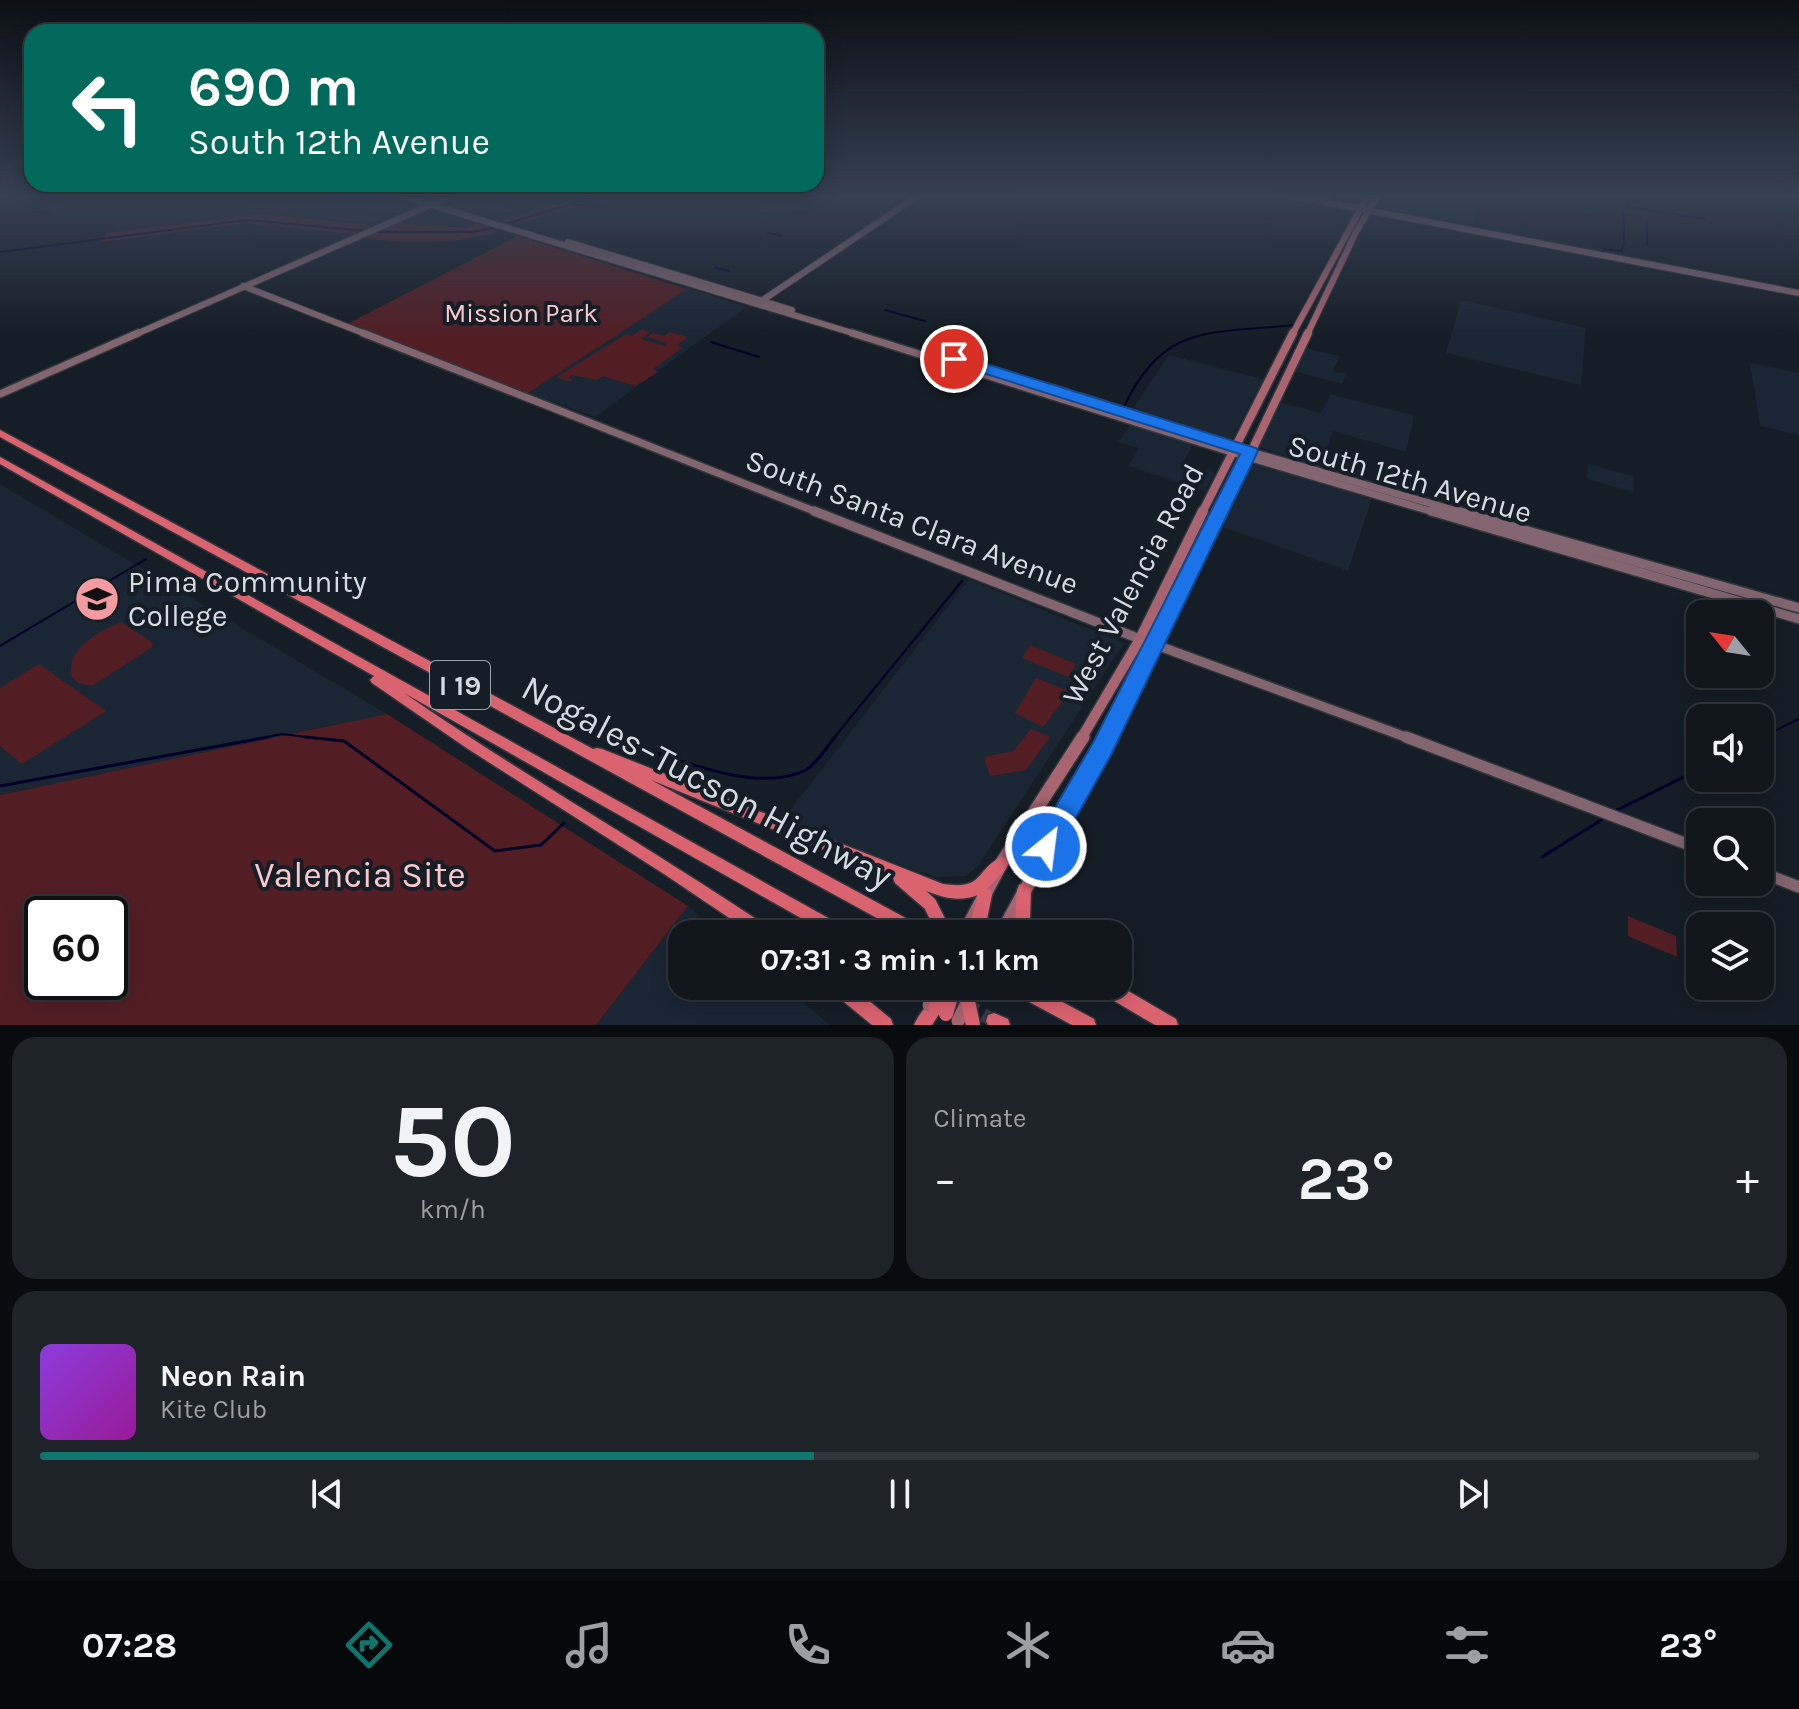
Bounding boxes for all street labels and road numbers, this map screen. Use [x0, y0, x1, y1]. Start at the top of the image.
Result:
street label: South 12th Avenue [1284, 427, 1536, 531]
street label: South Santa Clara Avenue [741, 442, 1083, 602]
street label: West Valencia Road [1054, 458, 1212, 710]
road number: I 19 [430, 661, 490, 709]
street label: Nogales–Tucson Highway [515, 666, 899, 898]

